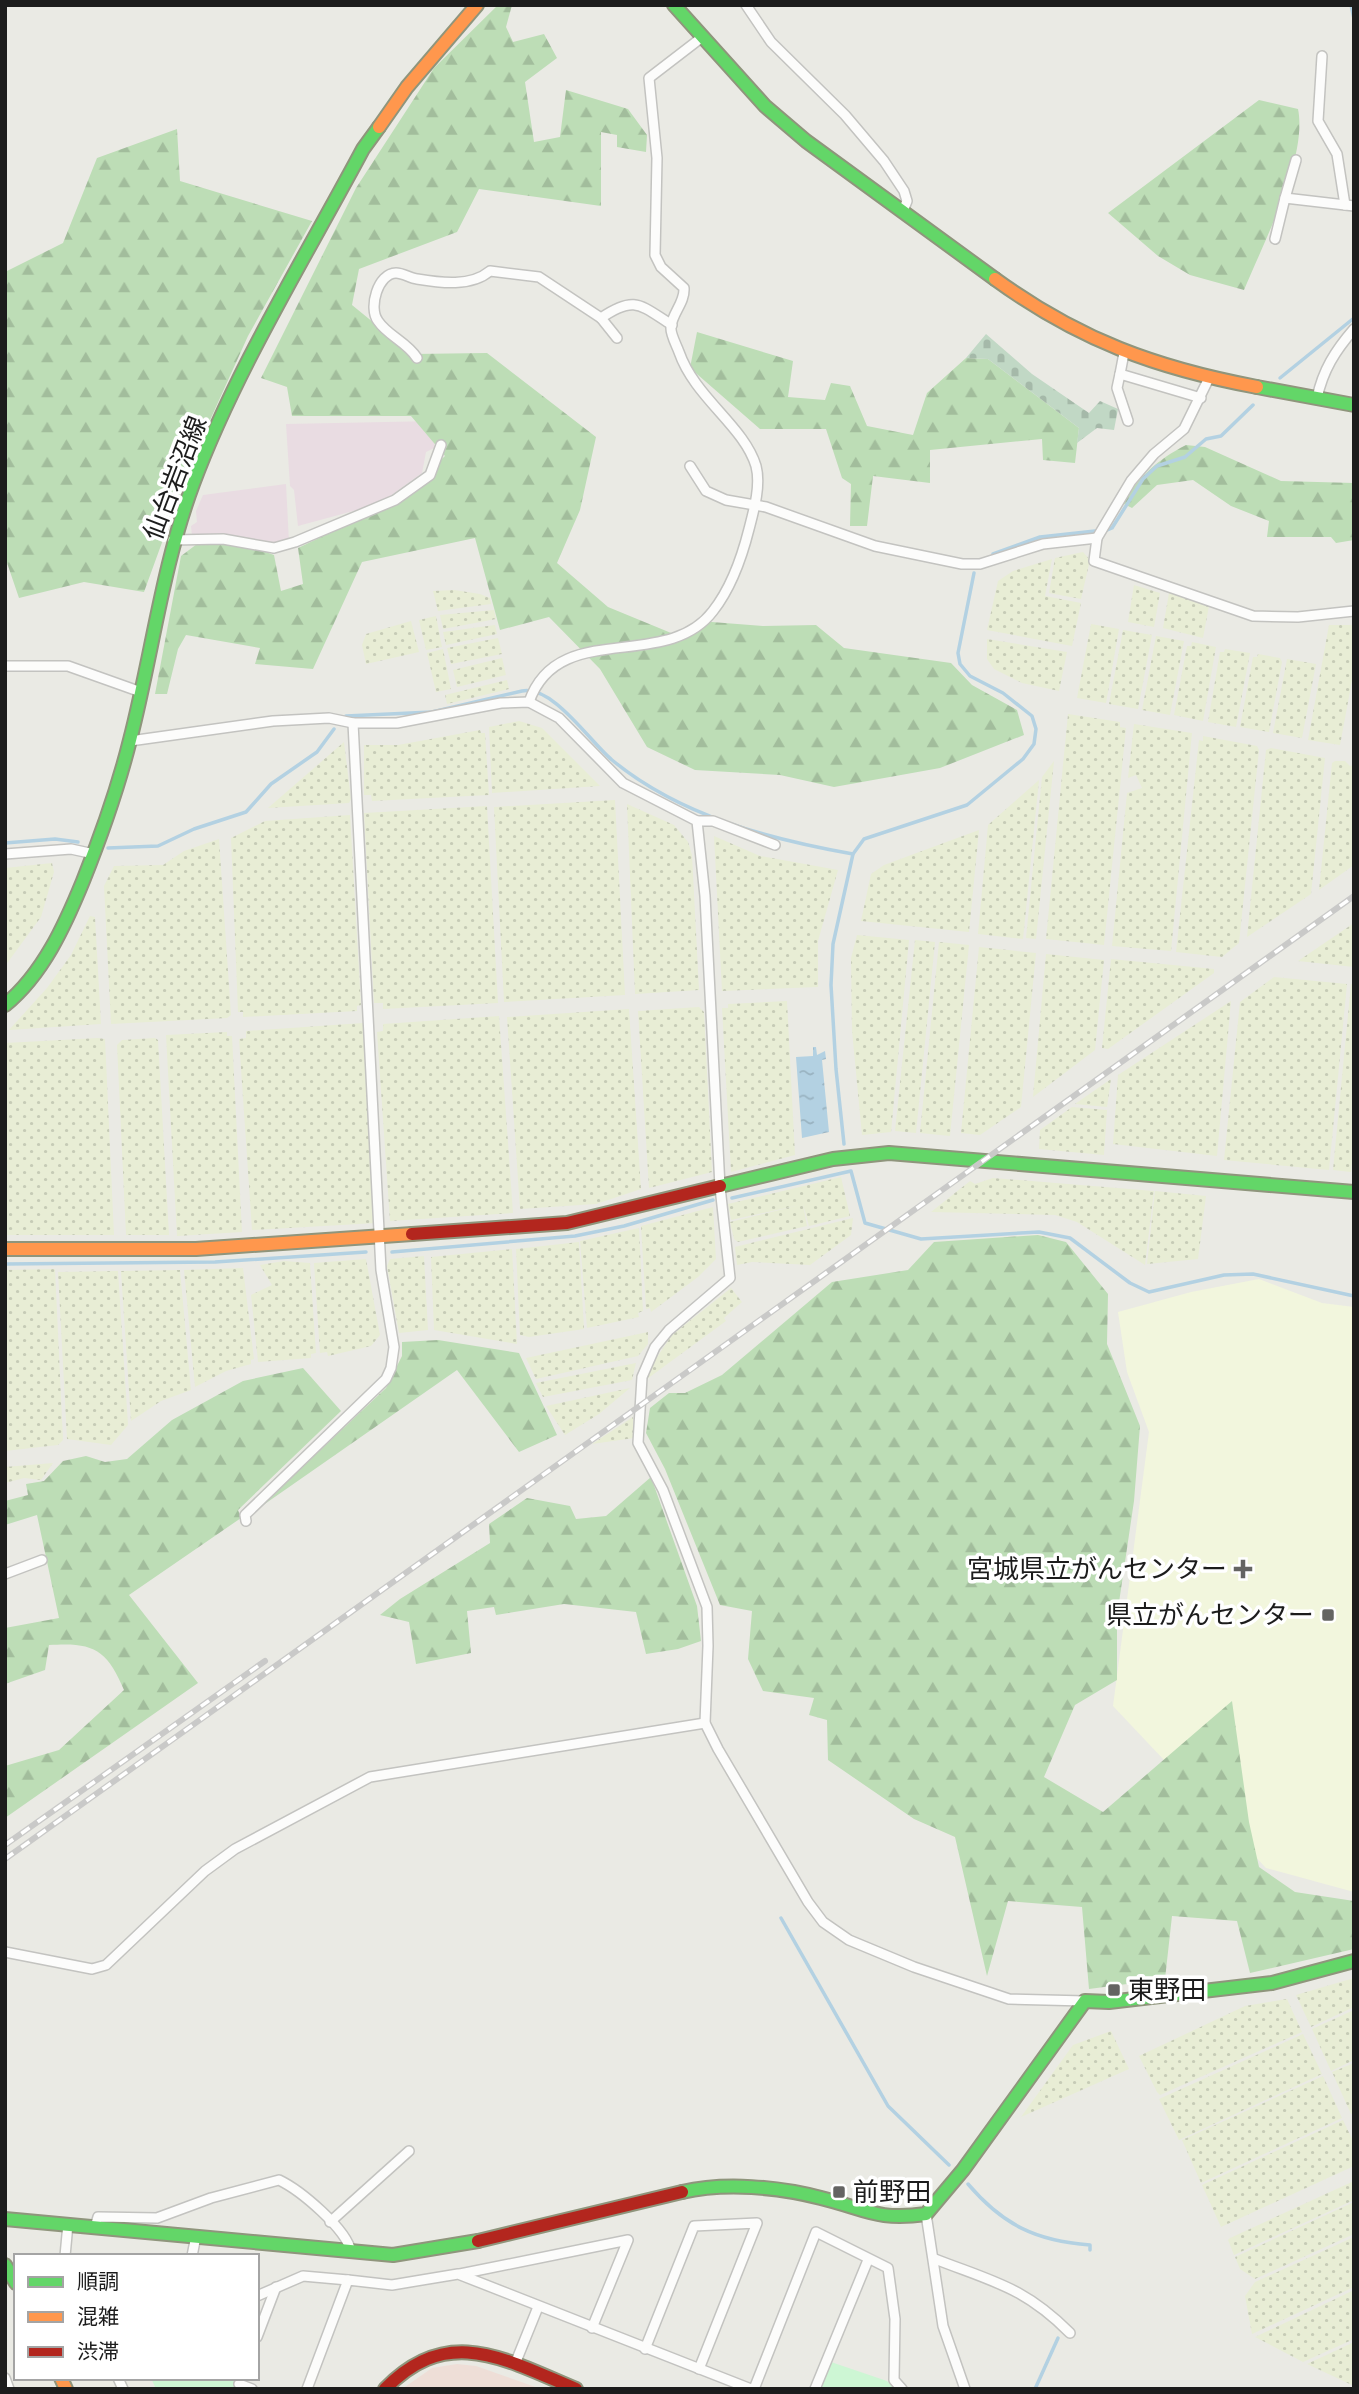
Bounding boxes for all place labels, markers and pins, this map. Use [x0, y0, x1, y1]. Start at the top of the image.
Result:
place label: 宮城県立がんセンター [967, 1552, 1227, 1586]
marker: 宮城県立がんセンター [1233, 1559, 1253, 1579]
place label: 県立がんセンター [1106, 1598, 1314, 1632]
marker: 県立がんセンター [1320, 1607, 1336, 1623]
place label: 東野田 [1128, 1973, 1206, 2007]
marker: 東野田 [1106, 1982, 1122, 1998]
place label: 前野田 [853, 2175, 931, 2209]
marker: 前野田 [831, 2184, 847, 2200]

